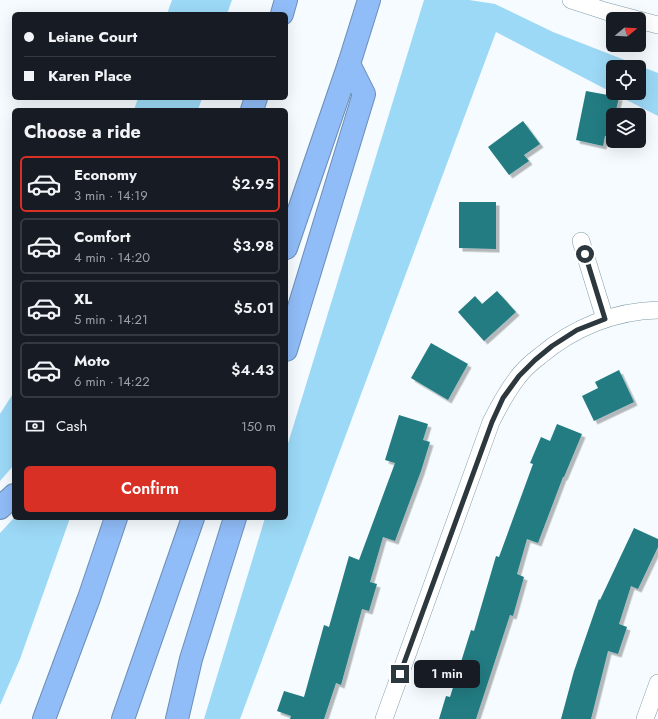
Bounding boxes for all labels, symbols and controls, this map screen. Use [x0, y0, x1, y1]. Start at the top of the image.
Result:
north arrow [606, 12, 646, 52]
map controls [606, 12, 646, 148]
text: Leiane Court [48, 26, 137, 48]
button: locate [606, 60, 646, 100]
text: Karen Place [48, 65, 132, 87]
button: layers [606, 108, 646, 148]
text: Choose a ride [24, 119, 141, 145]
text: Economy [74, 164, 137, 186]
icon: car [26, 166, 62, 202]
text: $2.95 [232, 173, 274, 195]
text: 3 min · 14:19 [74, 186, 148, 205]
text: Comfort [74, 226, 131, 248]
icon: car [26, 228, 62, 264]
text: $3.98 [233, 235, 274, 257]
route start [576, 245, 594, 263]
text: 4 min · 14:20 [74, 248, 150, 267]
text: XL [74, 288, 92, 310]
icon: car [26, 290, 62, 326]
text: $5.01 [234, 297, 274, 319]
text: 5 min · 14:21 [74, 310, 148, 329]
text: Moto [74, 350, 110, 372]
icon: car [26, 352, 62, 388]
text: $4.43 [231, 359, 274, 381]
text: 6 min · 14:22 [74, 372, 150, 391]
icon: cash [24, 415, 46, 437]
text: Cash [56, 415, 87, 437]
text: 150 m [241, 417, 276, 436]
button: Confirm [24, 466, 276, 512]
callout: 1 min [414, 660, 480, 688]
text: 1 min [431, 664, 463, 683]
route end [391, 665, 409, 683]

